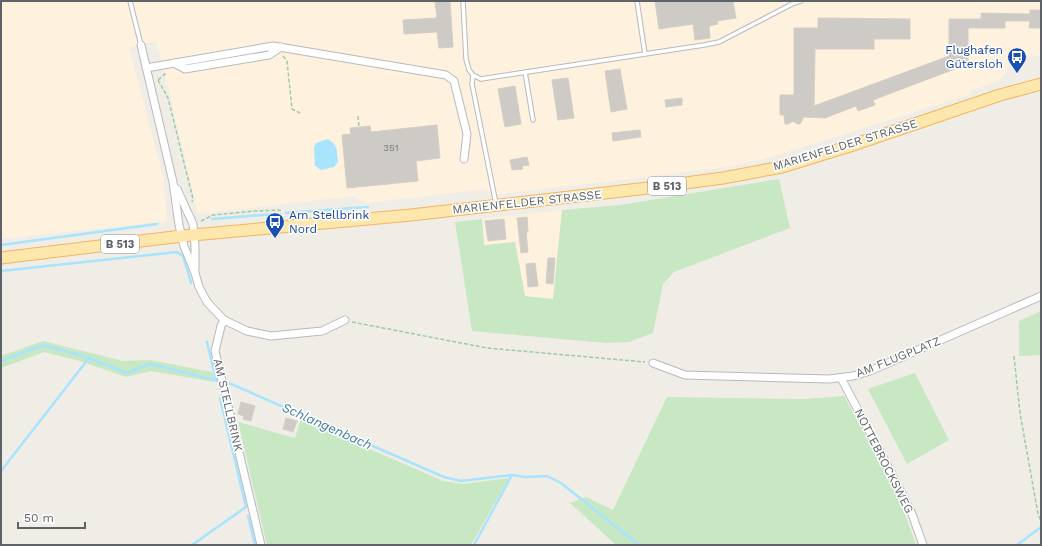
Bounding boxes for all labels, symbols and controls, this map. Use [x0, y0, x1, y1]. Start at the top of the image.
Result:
place label: Flughafen Gütersloh [945, 43, 1003, 71]
bus stop icon: Flughafen Gütersloh [1006, 46, 1028, 74]
street label: MARIENFELDER STRASSE [771, 116, 919, 174]
house number: 351 [383, 142, 399, 153]
road number: B 513 [648, 177, 686, 195]
street label: MARIENFELDER STRASSE [452, 187, 603, 217]
place label: Am Stellbrink Nord [289, 208, 369, 236]
bus stop icon: Am Stellbrink Nord [264, 211, 286, 239]
road number: B 513 [101, 235, 139, 253]
street label: AM FLUGPLATZ [854, 334, 942, 380]
street label: AM STELLBRINK [211, 357, 246, 453]
water label: Schlangenbach [280, 399, 374, 453]
street label: NOTTEBROCKSWEG [852, 406, 916, 516]
scale bar [18, 504, 85, 530]
text: 50 m [24, 511, 54, 525]

